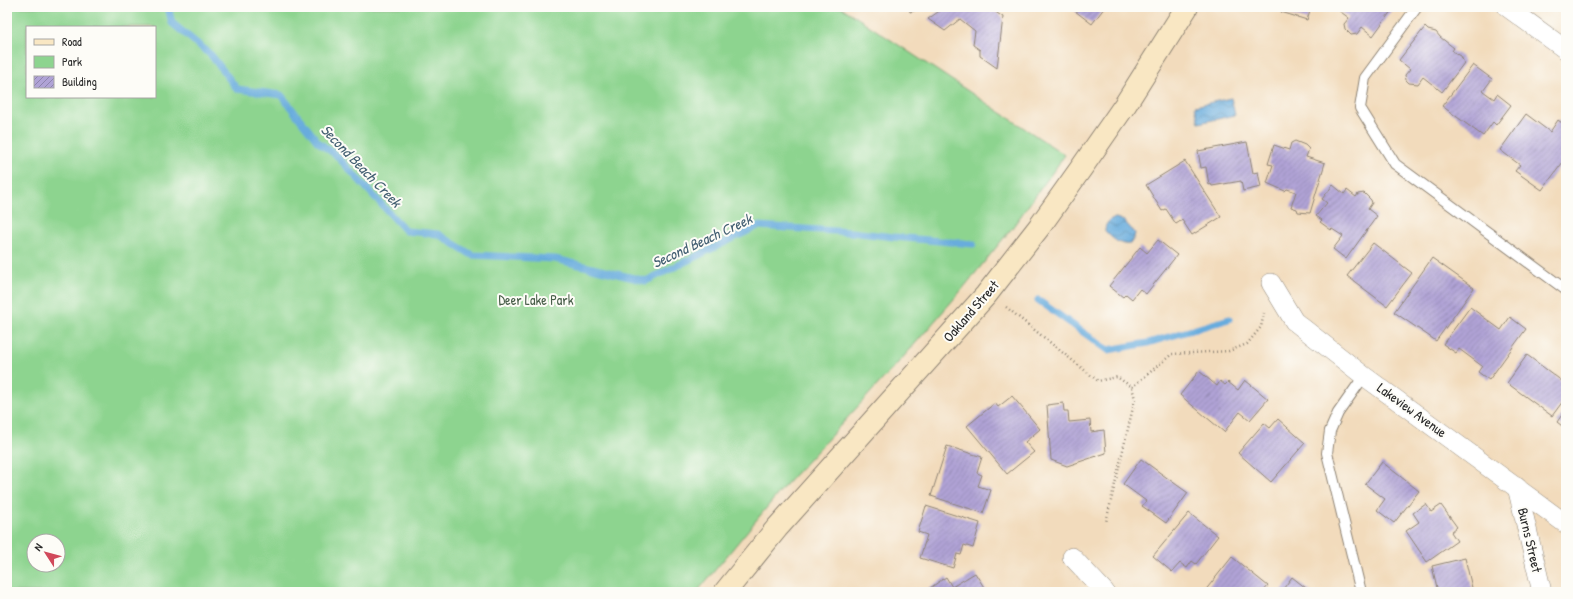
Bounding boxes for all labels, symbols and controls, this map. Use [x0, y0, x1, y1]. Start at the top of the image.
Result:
legend [26, 26, 156, 98]
text: Road [62, 33, 82, 50]
text: Park [62, 53, 82, 70]
text: Building [62, 73, 97, 90]
water label: Second Beach Creek [316, 120, 408, 213]
water label: Second Beach Creek [648, 207, 757, 273]
street label: Oakland Street [939, 276, 1003, 346]
park label: Deer Lake Park [498, 290, 574, 309]
street label: Lakeview Avenue [1374, 378, 1451, 442]
street label: Burns Street [1514, 506, 1547, 574]
north arrow [26, 533, 66, 573]
text: N [31, 541, 45, 554]

